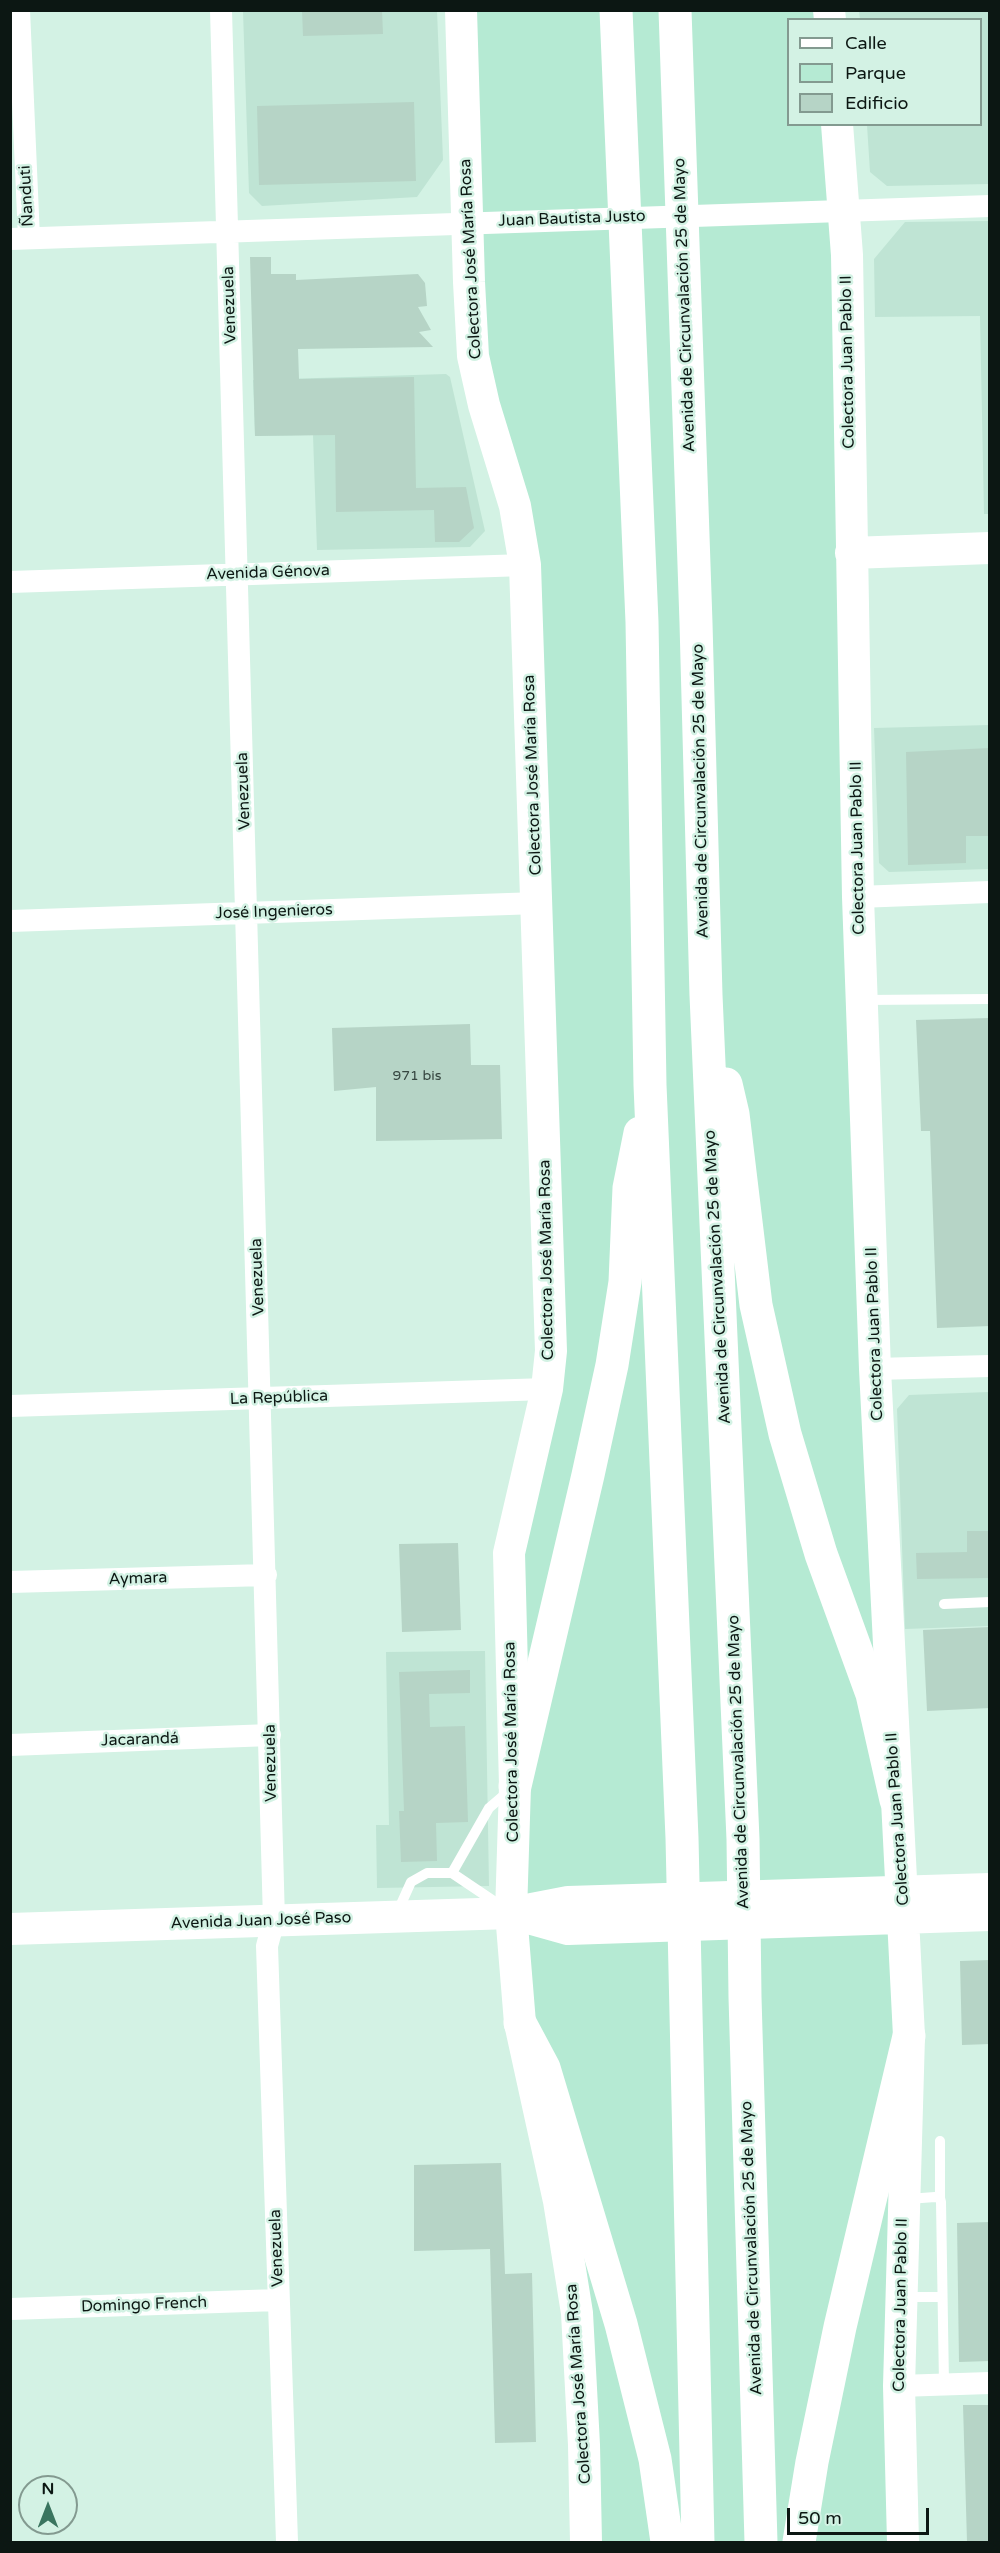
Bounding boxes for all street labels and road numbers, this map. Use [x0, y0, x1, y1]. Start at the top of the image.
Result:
street label: Avenida de Circunvalación 25 de Mayo [670, 157, 700, 453]
street label: Colectora José María Rosa [456, 158, 486, 360]
street label: Ñanduti [16, 165, 38, 227]
street label: Juan Bautista Justo [498, 207, 646, 231]
street label: Venezuela [219, 266, 241, 344]
street label: Colectora Juan Pablo II [837, 275, 859, 449]
street label: Avenida Génova [206, 561, 330, 585]
street label: Avenida de Circunvalación 25 de Mayo [689, 644, 713, 938]
street label: Colectora José María Rosa [520, 674, 546, 876]
street label: Venezuela [233, 752, 255, 830]
street label: Colectora Juan Pablo II [847, 761, 869, 935]
street label: José Ingenieros [215, 900, 333, 924]
street label: Avenida de Circunvalación 25 de Mayo [701, 1129, 735, 1425]
street label: Colectora José María Rosa [536, 1159, 558, 1361]
street label: Venezuela [247, 1238, 269, 1316]
street label: Colectora Juan Pablo II [862, 1247, 888, 1421]
street label: La República [230, 1387, 328, 1409]
street label: Aymara [108, 1568, 168, 1590]
street label: Avenida de Circunvalación 25 de Mayo [724, 1614, 754, 1910]
street label: Colectora José María Rosa [501, 1641, 523, 1843]
street label: Venezuela [261, 1724, 281, 1802]
street label: Jacarandá [101, 1729, 179, 1751]
street label: Colectora Juan Pablo II [882, 1732, 914, 1906]
street label: Avenida Juan José Paso [170, 1908, 352, 1934]
street label: Avenida de Circunvalación 25 de Mayo [737, 2100, 767, 2396]
street label: Venezuela [266, 2209, 288, 2287]
street label: Colectora Juan Pablo II [890, 2218, 912, 2392]
street label: Colectora José María Rosa [562, 2283, 596, 2485]
street label: Domingo French [81, 2293, 207, 2317]

